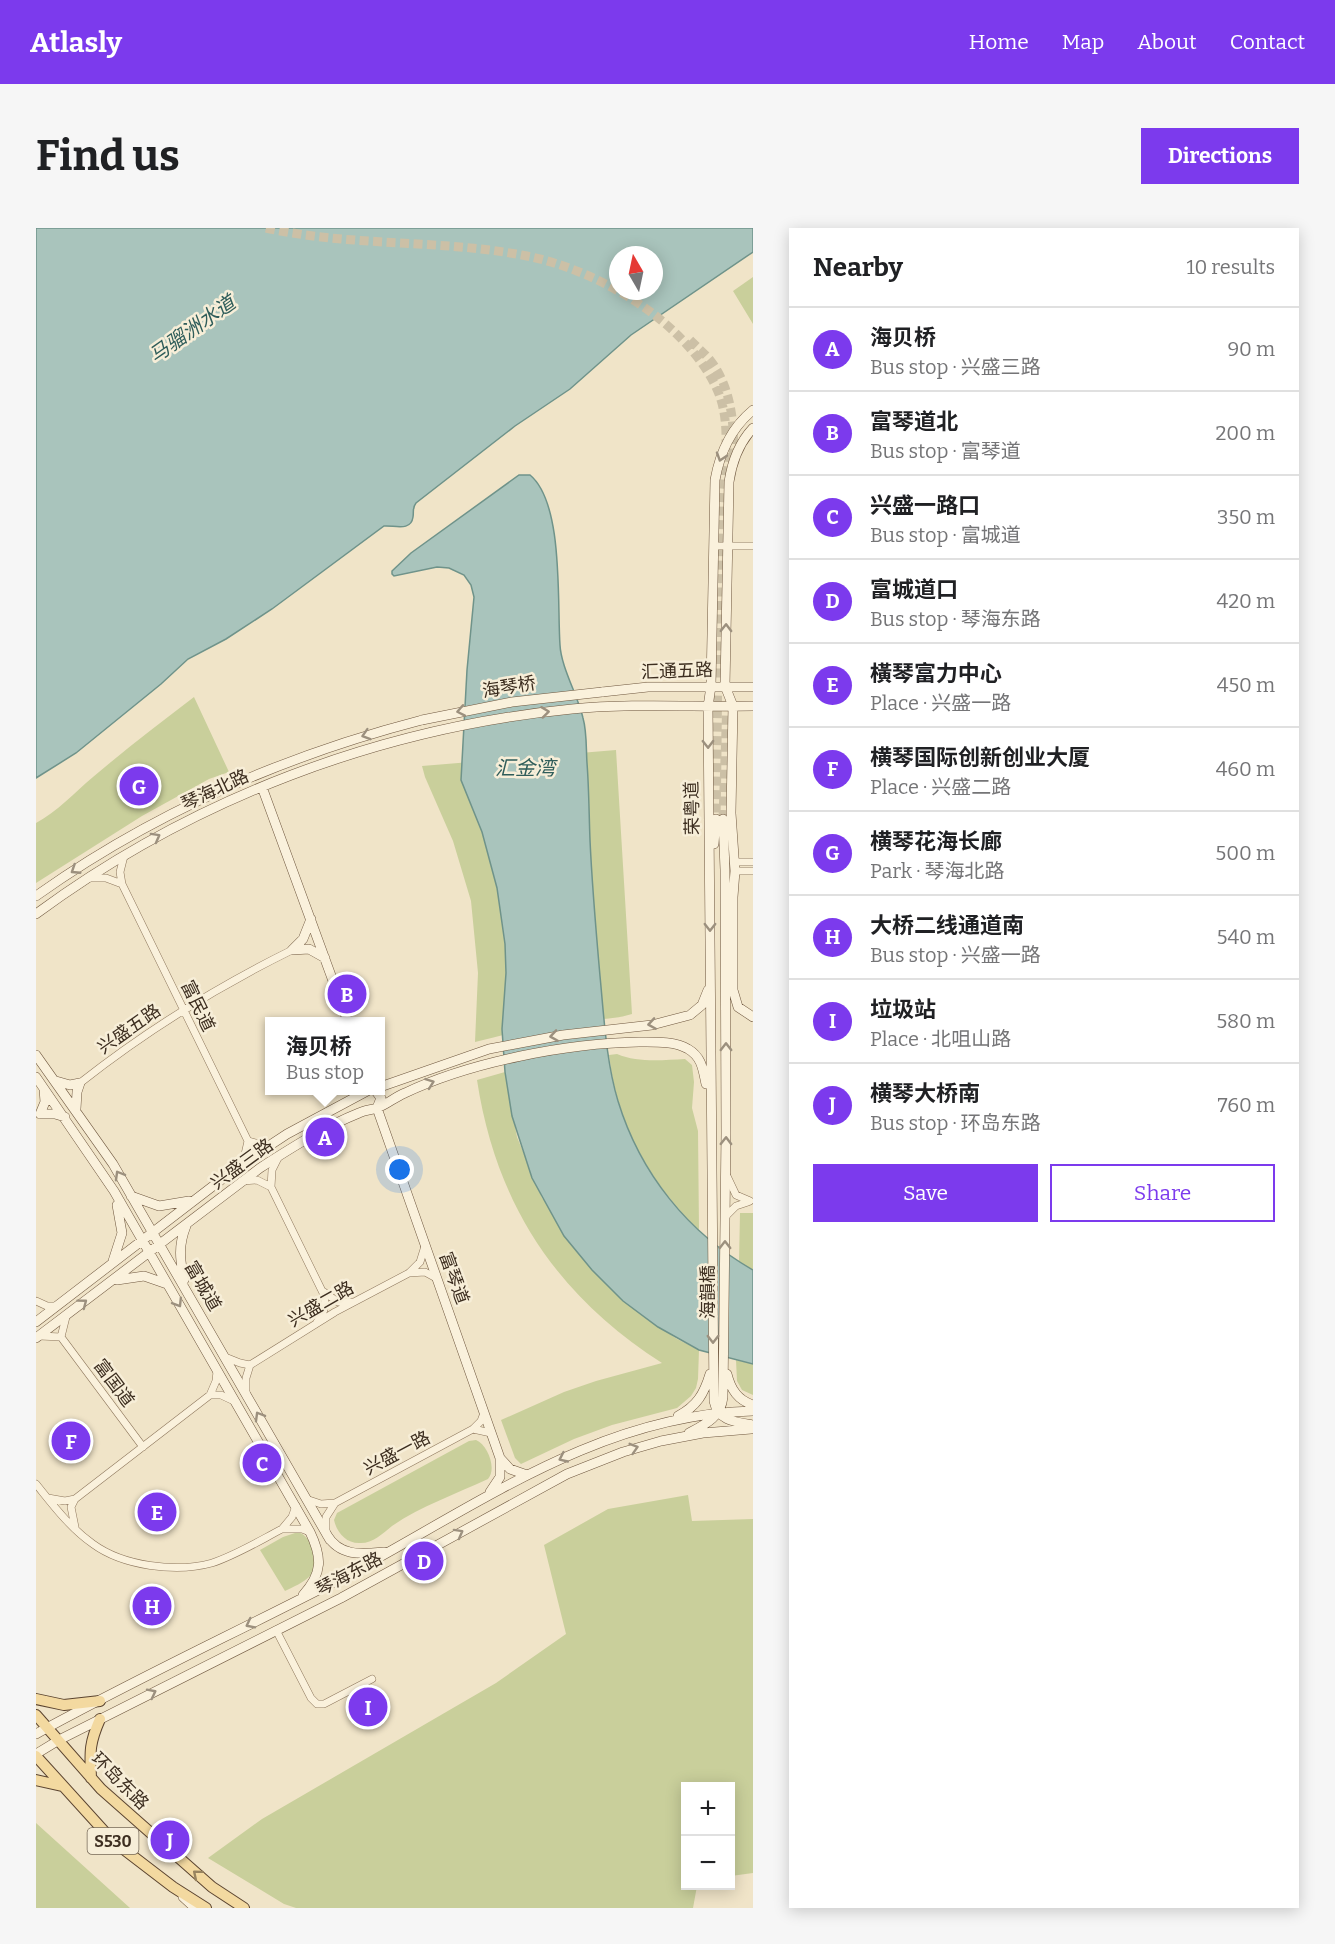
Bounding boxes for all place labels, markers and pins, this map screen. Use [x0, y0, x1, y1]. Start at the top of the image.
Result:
pin: G [120, 764, 158, 808]
pin: B [328, 972, 366, 1017]
pin: A [306, 1114, 344, 1160]
pin: F [51, 1418, 90, 1464]
pin: C [242, 1440, 282, 1486]
pin: E [138, 1490, 176, 1534]
pin: D [404, 1538, 444, 1584]
pin: H [132, 1584, 172, 1628]
pin: I [348, 1684, 388, 1730]
pin: J [150, 1818, 190, 1862]

